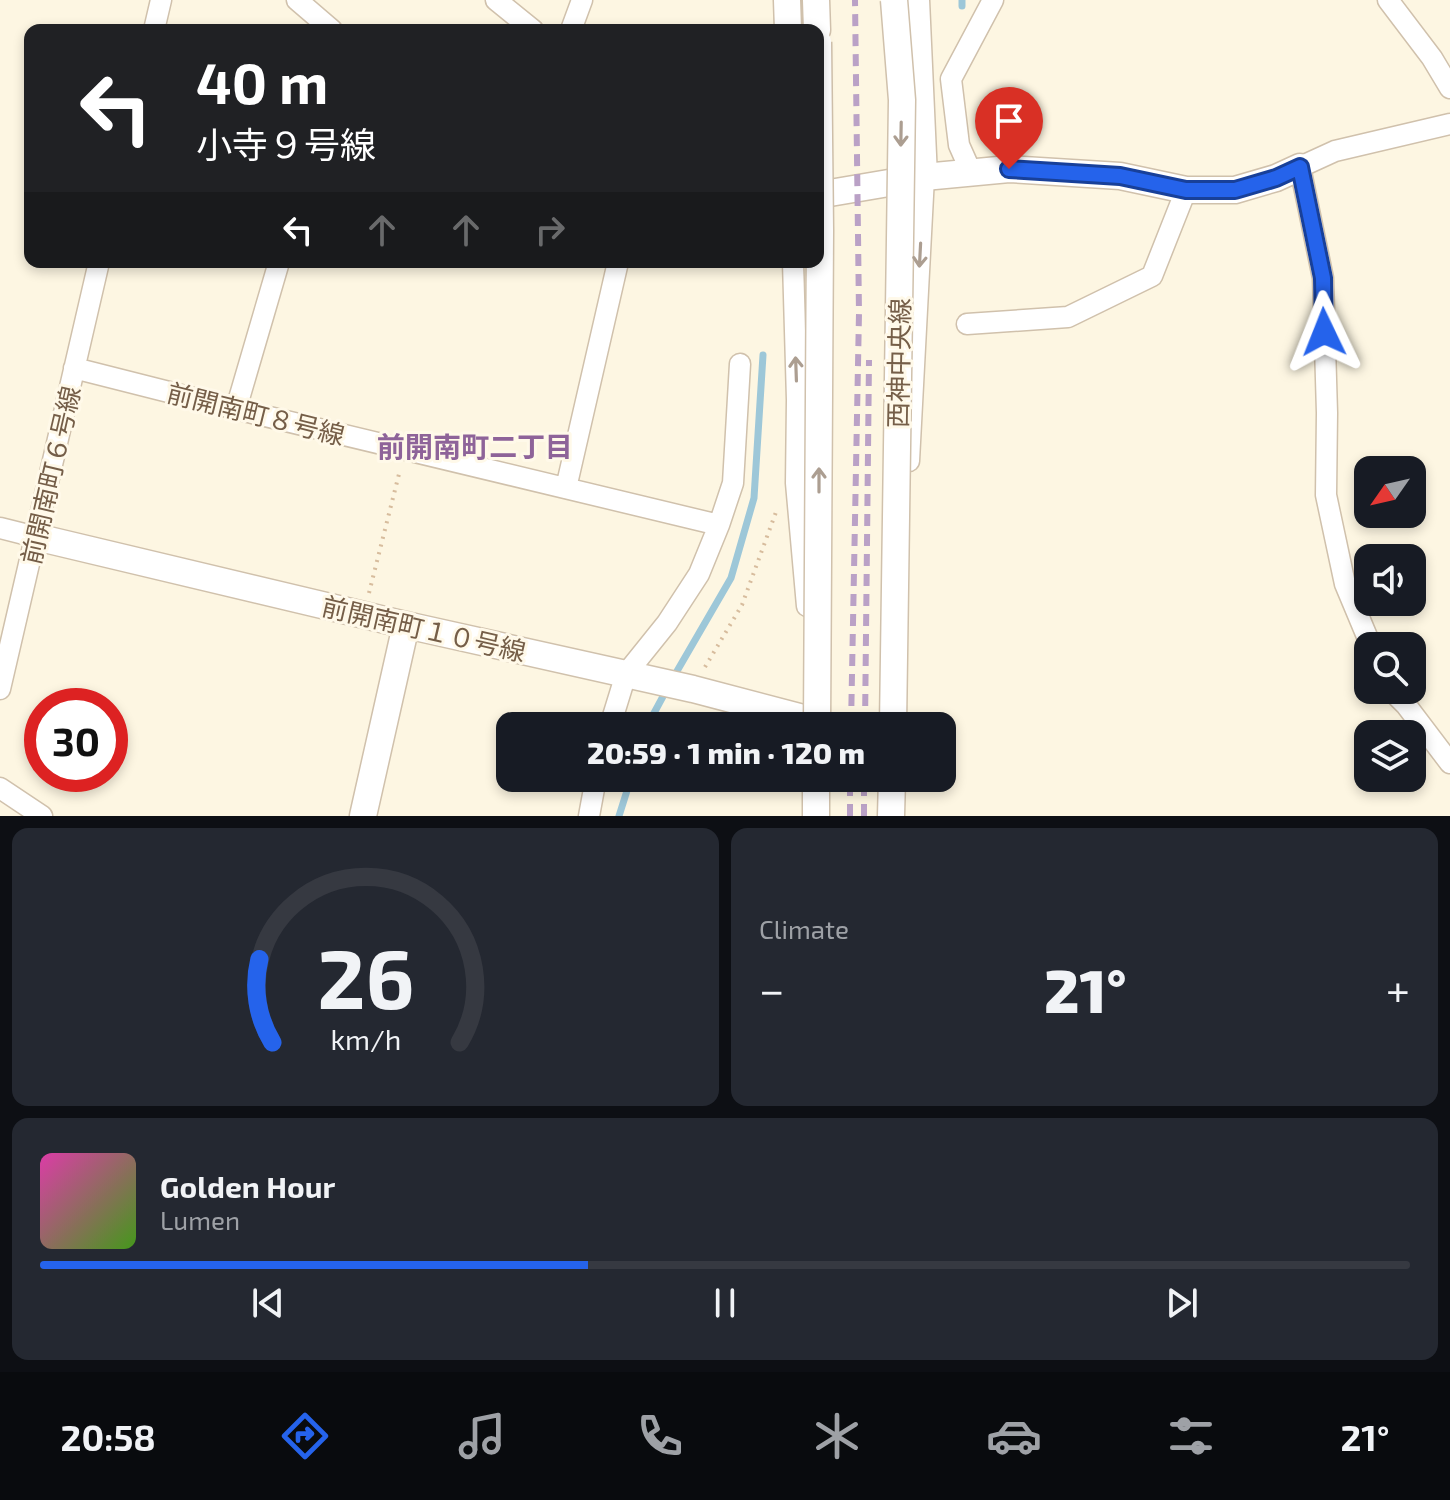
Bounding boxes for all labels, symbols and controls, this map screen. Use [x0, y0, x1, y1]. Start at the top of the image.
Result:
text: 40 m [196, 48, 328, 115]
icon: left [64, 56, 168, 160]
pin [975, 87, 1043, 169]
icon: arrive [987, 99, 1031, 143]
one-way arrow [894, 120, 909, 147]
text: 小寺９号線 [196, 122, 376, 165]
icon: left [276, 208, 320, 252]
icon: ahead [360, 208, 404, 252]
icon: ahead [444, 208, 488, 252]
icon: right [528, 208, 572, 252]
one-way arrow [912, 241, 927, 268]
position arrow [1282, 290, 1366, 374]
street label: 西神中央線 [881, 298, 915, 428]
one-way arrow [789, 356, 804, 383]
street label: 前開南町８号線 [164, 376, 348, 450]
street label: 前開南町６号線 [14, 383, 86, 567]
district label: 前開南町二丁目 [377, 429, 573, 463]
north arrow [1354, 456, 1426, 528]
map controls [1354, 456, 1426, 792]
one-way arrow [811, 467, 827, 494]
button: sound [1354, 544, 1426, 616]
street label: 前開南町１０号線 [319, 590, 529, 666]
button: search [1354, 632, 1426, 704]
speed limit sign: 30 [24, 688, 128, 792]
button: layers [1354, 720, 1426, 792]
text: 20:59 · 1 min · 120 m [587, 734, 865, 770]
text: Climate [759, 913, 849, 944]
text: 26 [317, 926, 414, 1026]
text: 21° [1044, 953, 1127, 1025]
text: − [759, 962, 785, 1015]
text: + [1386, 962, 1410, 1015]
text: km/h [330, 1021, 401, 1056]
text: Golden Hour [160, 1168, 335, 1204]
text: Lumen [160, 1204, 240, 1235]
icon: previous [246, 1281, 290, 1325]
icon: pause [703, 1281, 747, 1325]
icon: next [1160, 1281, 1204, 1325]
icon: directions [277, 1408, 333, 1464]
icon: music [454, 1408, 510, 1464]
icon: phone [632, 1408, 688, 1464]
icon: climate [809, 1408, 865, 1464]
icon: car [986, 1408, 1042, 1464]
icon: filters [1163, 1408, 1219, 1464]
text: 20:58 [61, 1415, 156, 1458]
text: 21° [1340, 1415, 1389, 1458]

